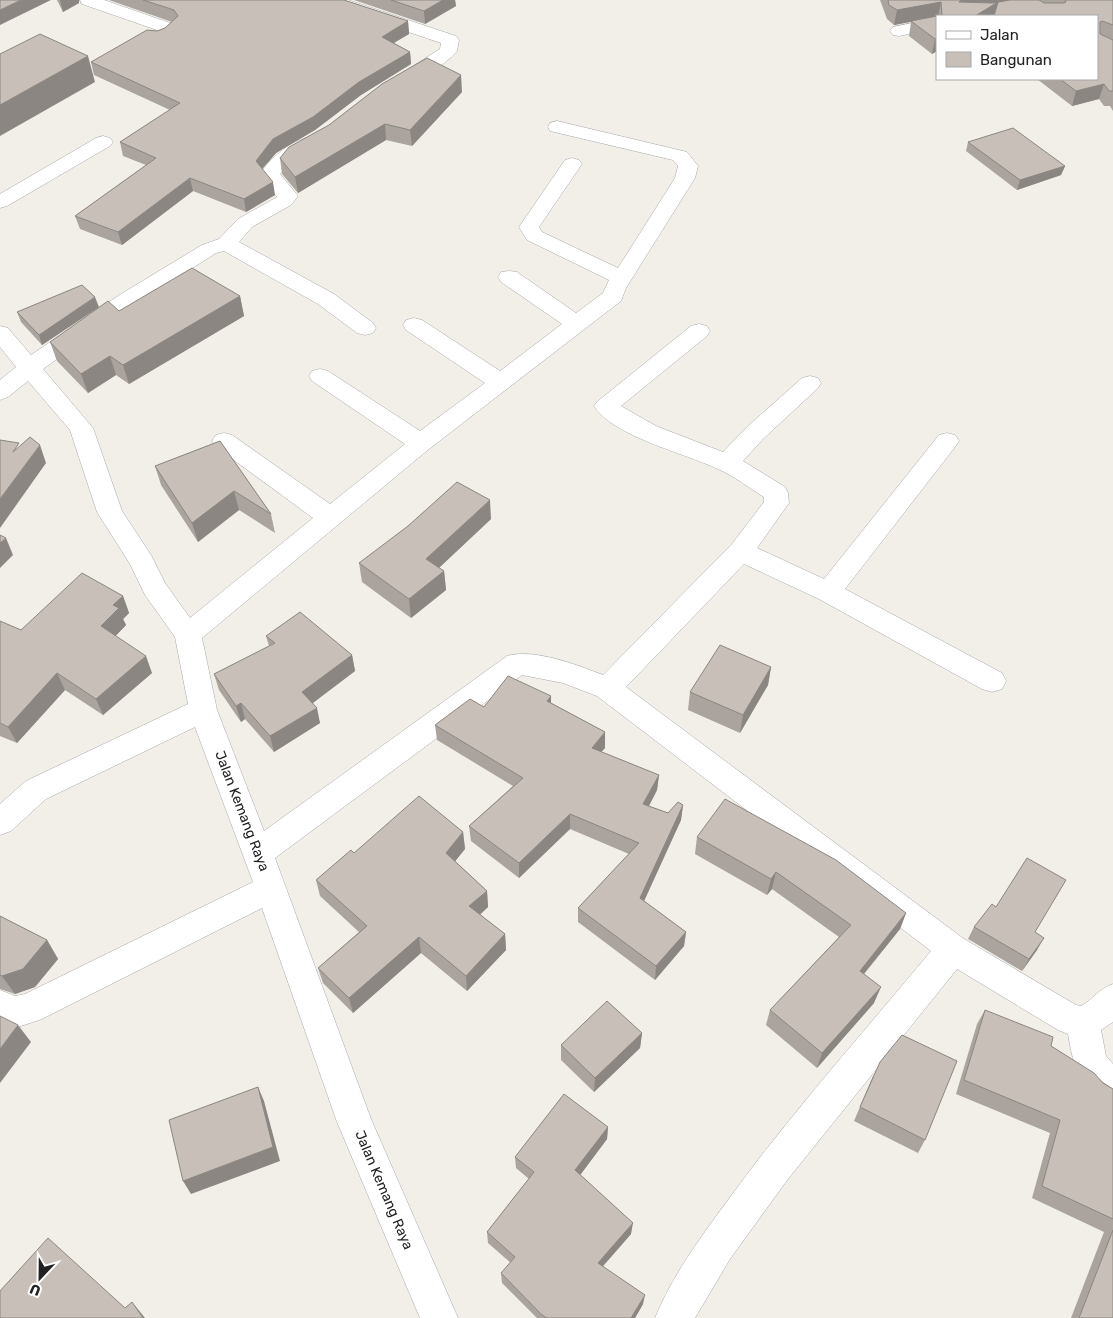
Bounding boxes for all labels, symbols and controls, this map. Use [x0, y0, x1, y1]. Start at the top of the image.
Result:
legend [936, 15, 1098, 80]
text: Jalan [980, 26, 1019, 44]
text: Bangunan [980, 51, 1052, 69]
street label: Jalan Kemang Raya [211, 748, 273, 874]
street label: Jalan Kemang Raya [351, 1128, 417, 1252]
north arrow [15, 1253, 65, 1303]
text: U [27, 1280, 43, 1299]

